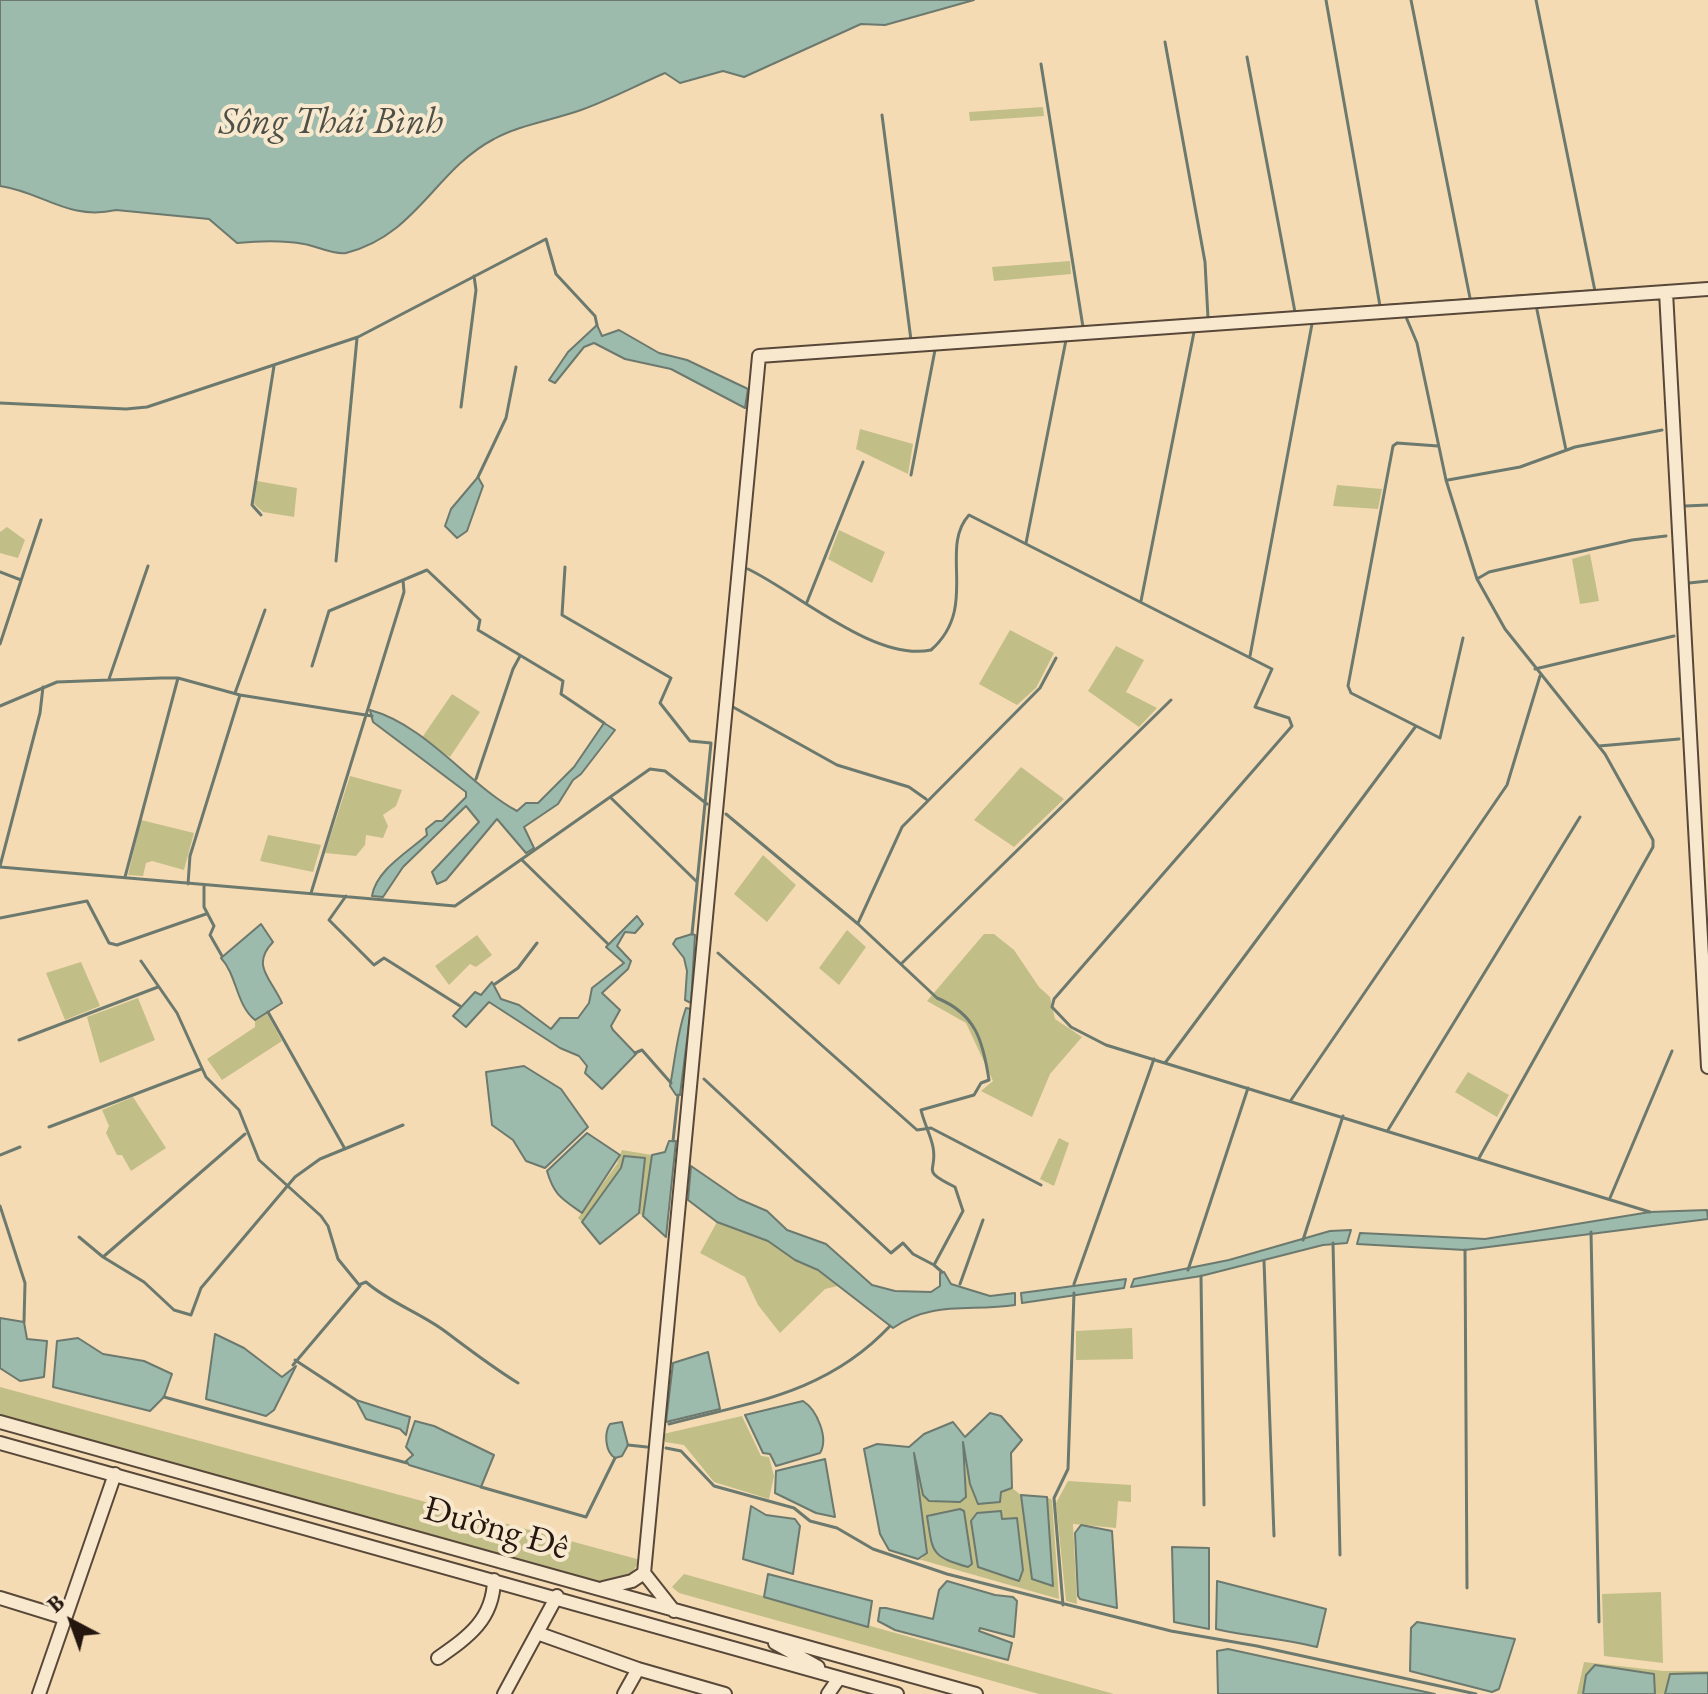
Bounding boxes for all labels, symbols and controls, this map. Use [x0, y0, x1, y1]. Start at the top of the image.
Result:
water label: Sông Thái Bình [219, 100, 443, 146]
street label: Đường Đê [419, 1488, 573, 1570]
north arrow [32, 1582, 112, 1662]
text: B [41, 1588, 71, 1619]

